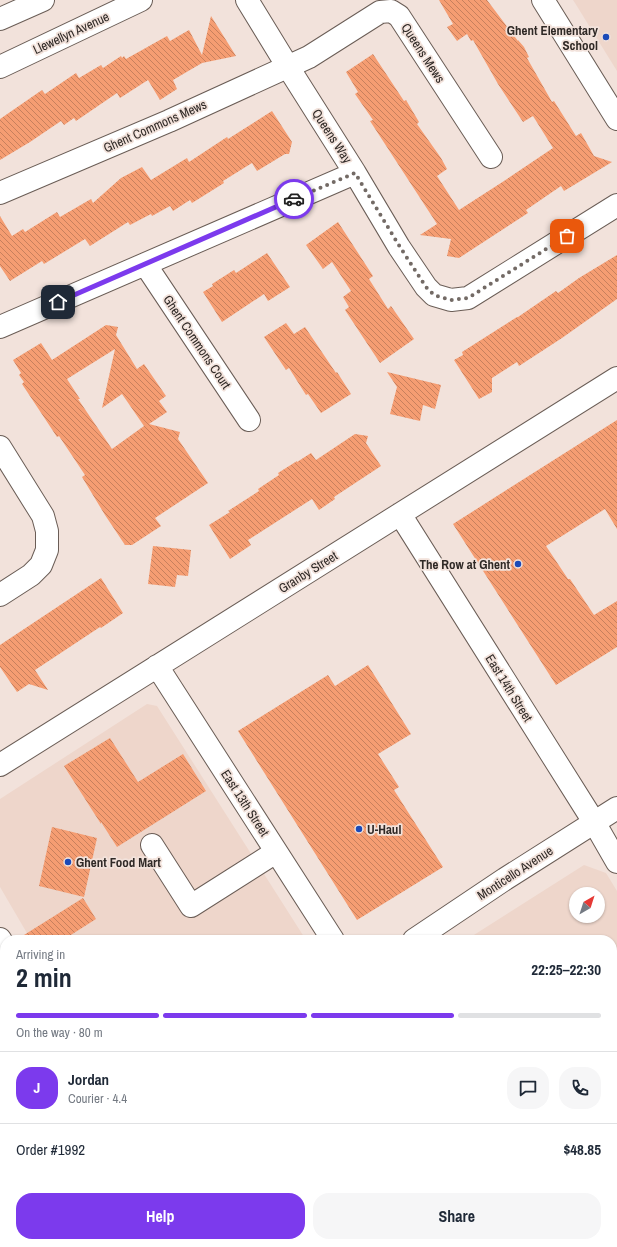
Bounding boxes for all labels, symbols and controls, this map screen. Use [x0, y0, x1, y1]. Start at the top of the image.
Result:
street label: Llewellyn Avenue [30, 8, 112, 58]
street label: Queens Mews [397, 20, 449, 86]
place label: Ghent Elementary School [507, 22, 598, 54]
marker: Ghent Elementary School [601, 32, 611, 42]
street label: Ghent Commons Mews [101, 96, 209, 156]
street label: Queens Way [308, 106, 356, 167]
courier [274, 179, 314, 219]
icon: car [283, 188, 305, 210]
pin [550, 219, 584, 253]
icon: bag [556, 225, 578, 247]
pin [41, 285, 75, 319]
icon: home [47, 291, 69, 313]
street label: Ghent Commons Court [159, 292, 235, 392]
street label: Granby Street [275, 547, 341, 597]
place label: The Row at Ghent [419, 556, 510, 573]
marker: The Row at Ghent [513, 559, 523, 569]
street label: East 14th Street [482, 651, 536, 725]
street label: East 13th Street [217, 766, 273, 840]
place label: U-Haul [367, 821, 401, 838]
marker: U-Haul [354, 824, 364, 834]
street label: Monticello Avenue [474, 842, 556, 904]
place label: Ghent Food Mart [76, 854, 161, 871]
marker: Ghent Food Mart [63, 857, 73, 867]
north arrow [569, 887, 605, 923]
map controls [569, 887, 605, 923]
text: Arriving in [16, 946, 65, 963]
text: 22:25–22:30 [531, 959, 601, 980]
text: 2 min [16, 960, 72, 995]
text: On the way · 80 m [16, 1024, 103, 1041]
button: chat [507, 1067, 549, 1109]
button: phone [559, 1067, 601, 1109]
text: Jordan [68, 1069, 109, 1090]
text: J [34, 1077, 40, 1098]
text: Courier · 4.4 [68, 1090, 127, 1107]
text: Order #1992 [16, 1139, 85, 1160]
text: $48.85 [563, 1139, 601, 1160]
button: Help [16, 1193, 305, 1239]
button: Share [313, 1193, 601, 1239]

